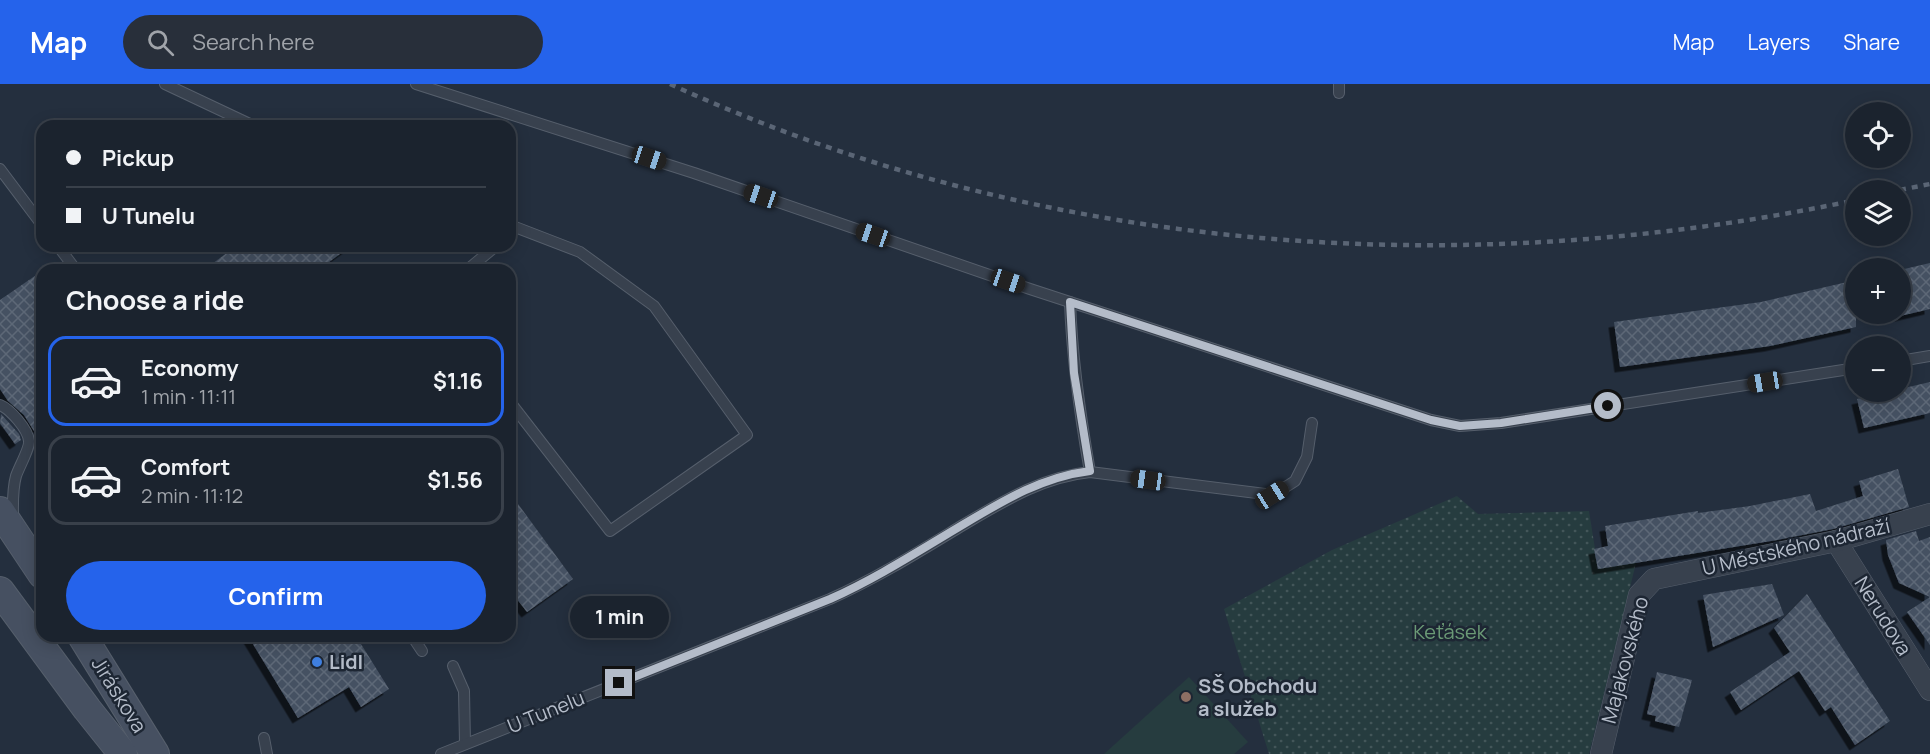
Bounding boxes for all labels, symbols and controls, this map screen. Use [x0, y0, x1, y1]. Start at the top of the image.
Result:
search box [123, 15, 543, 69]
text: Map [30, 23, 87, 61]
icon: search [144, 26, 177, 59]
text: Search here [192, 27, 315, 57]
text: Map [1673, 28, 1714, 56]
text: Layers [1747, 28, 1810, 56]
text: Share [1843, 28, 1900, 56]
map controls [1845, 102, 1911, 402]
button: locate [1845, 102, 1911, 168]
text: Pickup [102, 143, 174, 173]
car [629, 144, 669, 172]
button: layers [1845, 180, 1911, 246]
car [741, 182, 781, 210]
text: U Tunelu [102, 201, 195, 231]
car [853, 221, 893, 249]
button: + [1845, 258, 1911, 324]
car [988, 267, 1028, 295]
text: Choose a ride [66, 281, 244, 318]
button: − [1845, 336, 1911, 402]
text: Economy [141, 353, 239, 383]
icon: car [69, 354, 123, 408]
text: $1.16 [433, 366, 483, 396]
car [1746, 370, 1784, 394]
text: 1 min · 11:11 [141, 383, 236, 410]
route start [1594, 392, 1621, 419]
text: Comfort [141, 452, 230, 482]
icon: car [69, 453, 123, 507]
text: $1.56 [427, 465, 483, 495]
car [1129, 469, 1167, 491]
car [1252, 478, 1292, 512]
text: 2 min · 11:12 [141, 482, 243, 509]
street label: U Městského nádraží [1699, 512, 1893, 581]
button: Confirm [66, 561, 486, 630]
street label: Nerudova [1849, 571, 1918, 660]
street label: Majakovského [1595, 593, 1654, 726]
callout: 1 min [570, 596, 668, 638]
text: 1 min [595, 603, 644, 630]
park label: Keťásek [1413, 618, 1488, 645]
place label: Lidl [329, 648, 363, 675]
street label: Jiráskova [86, 652, 153, 738]
marker: Lidl [310, 655, 324, 669]
route end [605, 669, 632, 696]
place label: SŠ Obchodu a služeb [1198, 672, 1317, 722]
street label: U Tunelu [503, 684, 588, 739]
marker: SŠ Obchodu a služeb [1179, 690, 1193, 704]

